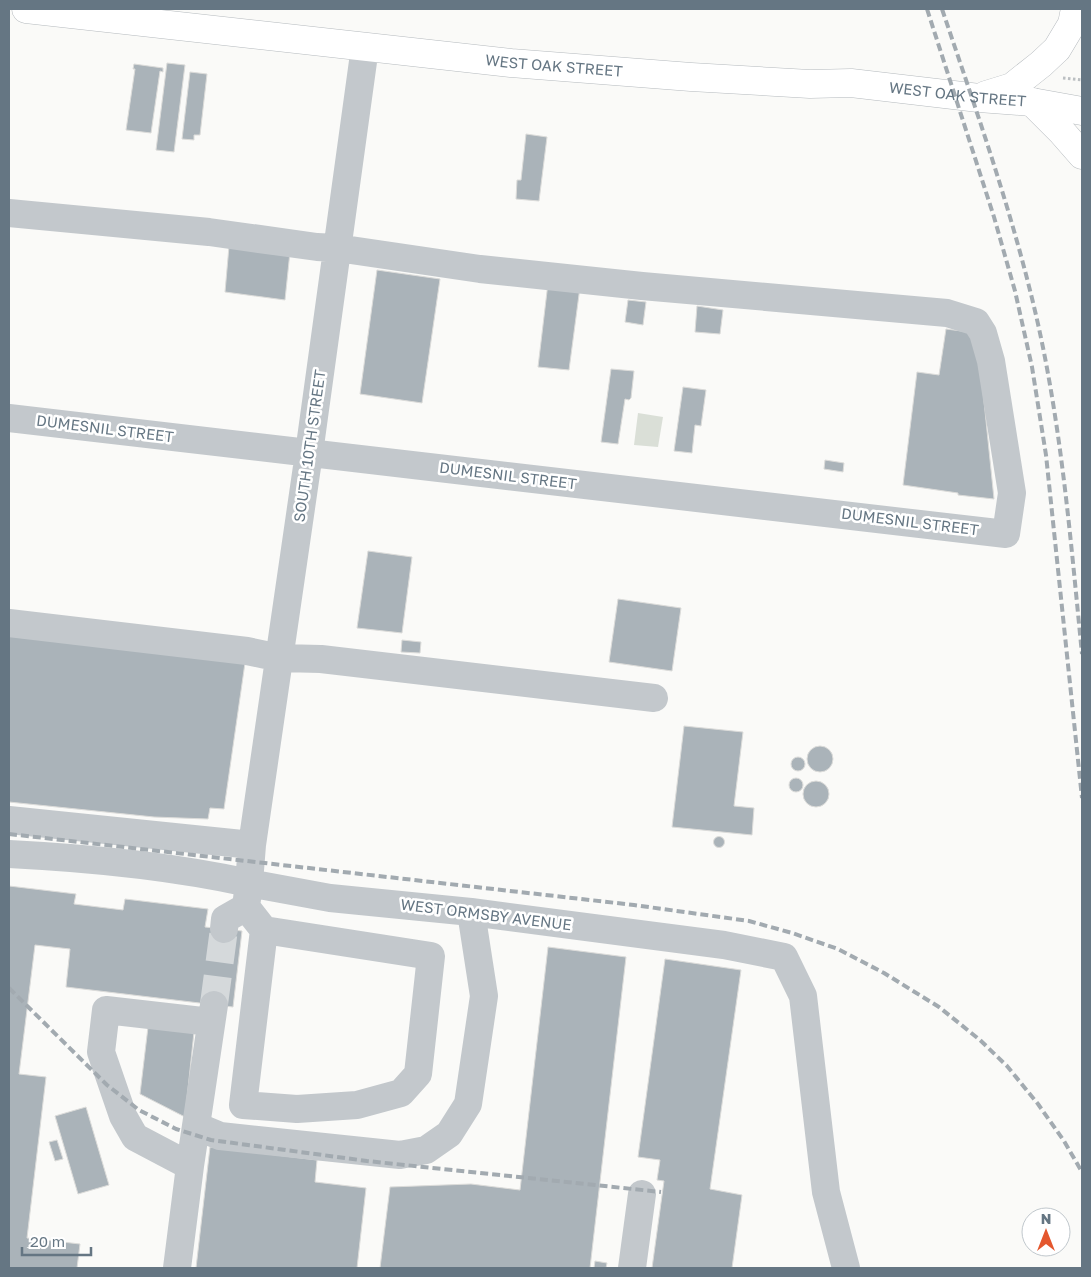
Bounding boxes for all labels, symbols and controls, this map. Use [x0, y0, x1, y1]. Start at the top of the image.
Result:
street label: WEST OAK STREET [484, 50, 623, 80]
street label: WEST OAK STREET [888, 78, 1027, 110]
street label: SOUTH 10TH STREET [289, 368, 329, 523]
street label: DUMESNIL STREET [35, 411, 175, 445]
street label: DUMESNIL STREET [438, 458, 578, 492]
street label: DUMESNIL STREET [840, 504, 980, 538]
street label: WEST ORMSBY AVENUE [400, 895, 573, 933]
north arrow [1021, 1207, 1071, 1257]
text: N [1041, 1210, 1051, 1227]
scale bar [22, 1224, 91, 1256]
text: 20 m [30, 1232, 65, 1250]

